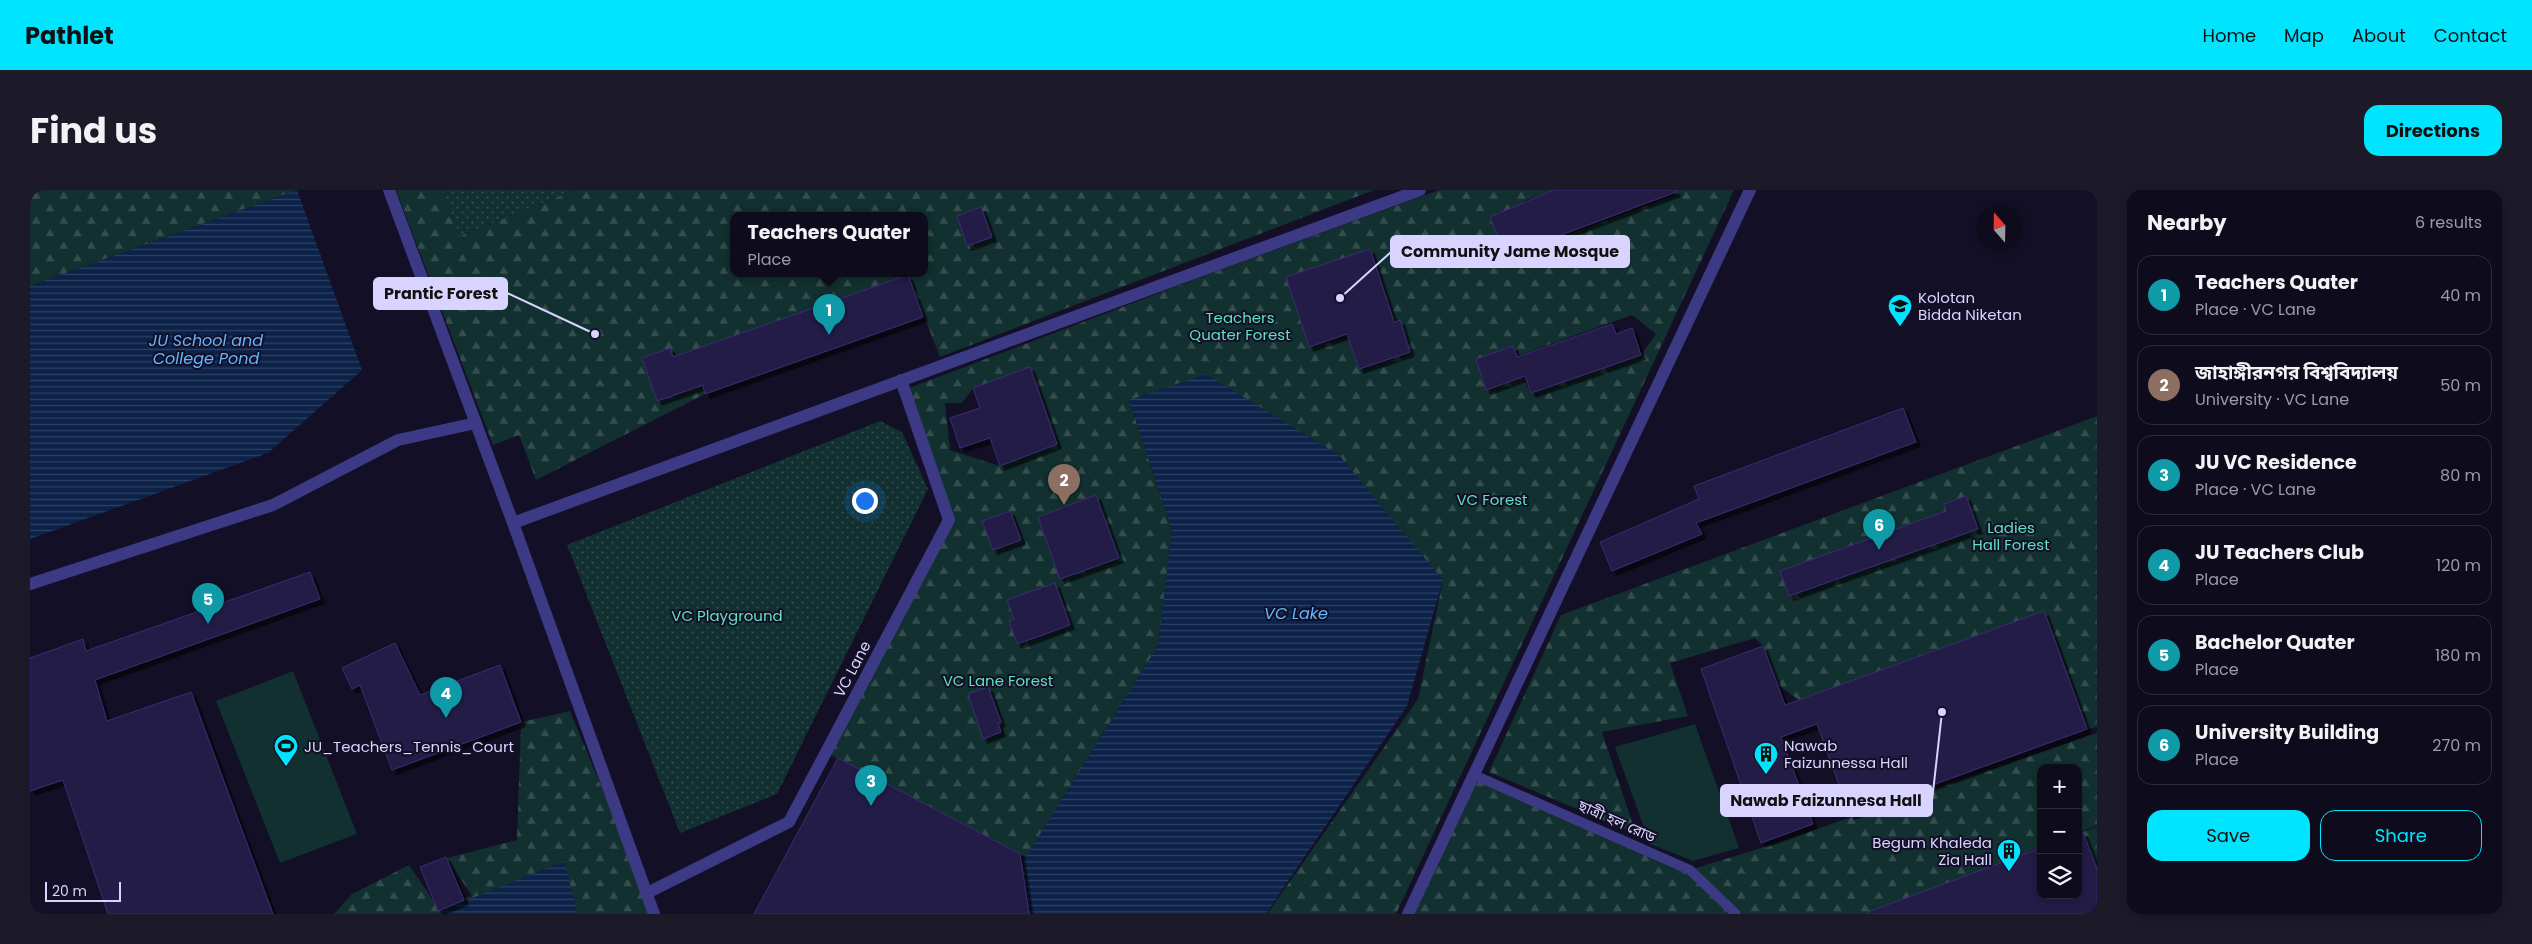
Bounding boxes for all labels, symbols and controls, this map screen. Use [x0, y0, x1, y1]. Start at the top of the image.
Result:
text: Pathlet [25, 19, 114, 52]
text: Home [2202, 23, 2256, 48]
text: Map [2284, 23, 2324, 48]
text: About [2352, 23, 2406, 48]
text: Contact [2434, 23, 2507, 48]
button: Directions [2364, 105, 2502, 156]
text: Find us [30, 106, 157, 155]
north arrow [1977, 205, 2022, 250]
text: Nearby [2147, 208, 2227, 237]
text: 6 results [2415, 211, 2482, 234]
popup [730, 212, 928, 277]
text: Teachers Quater [748, 219, 910, 246]
callout: Community Jame Mosque [1391, 236, 1629, 267]
text: Community Jame Mosque [1401, 240, 1619, 263]
text: Place [748, 248, 791, 271]
text: Teachers Quater [2195, 269, 2358, 296]
callout: Prantic Forest [374, 278, 507, 309]
text: Prantic Forest [384, 282, 498, 305]
text: 1 [2161, 284, 2167, 307]
text: 40 m [2440, 284, 2481, 307]
place label: Kolotan Bidda Niketan [1918, 287, 2022, 325]
school or university icon: Kolotan Bidda Niketan [1887, 293, 1913, 327]
pin: 1 [813, 294, 845, 335]
text: Place · VC Lane [2195, 298, 2316, 321]
park label: Teachers Quater Forest [1189, 307, 1291, 345]
water label: JU School and College Pond [149, 329, 263, 370]
text: জাহাঙ্গীরনগর বিশ্ববিদ্যালয় [2195, 359, 2398, 386]
text: 2 [2159, 374, 2169, 397]
text: 50 m [2440, 374, 2481, 397]
text: University · VC Lane [2195, 388, 2349, 411]
text: JU VC Residence [2195, 449, 2357, 476]
pin: 2 [1048, 464, 1080, 505]
text: 3 [2159, 464, 2169, 487]
text: 80 m [2440, 464, 2481, 487]
text: Place · VC Lane [2195, 478, 2316, 501]
your location [852, 488, 878, 514]
park label: VC Forest [1456, 489, 1528, 510]
pin: 6 [1863, 509, 1895, 550]
park label: Ladies Hall Forest [1972, 517, 2050, 555]
text: JU Teachers Club [2195, 539, 2364, 566]
text: 4 [2159, 554, 2169, 577]
text: 120 m [2436, 554, 2481, 577]
text: Place [2195, 568, 2239, 591]
pin: 5 [192, 583, 224, 624]
water label: VC Lake [1264, 602, 1328, 625]
park label: VC Playground [671, 605, 783, 626]
text: Bachelor Quater [2195, 629, 2355, 656]
street label: VC Lane [828, 637, 876, 701]
text: 5 [2159, 644, 2169, 667]
text: 180 m [2435, 644, 2481, 667]
text: Place [2195, 658, 2239, 681]
park label: VC Lane Forest [943, 670, 1053, 691]
pin: 4 [430, 677, 462, 718]
text: University Building [2195, 719, 2379, 746]
sports icon: JU_Teachers_Tennis_Court [273, 733, 299, 767]
text: 6 [2159, 734, 2169, 757]
text: 270 m [2432, 734, 2481, 757]
place label: Nawab Faizunnessa Hall [1784, 735, 1908, 773]
place label: JU_Teachers_Tennis_Court [304, 736, 514, 757]
building icon: Nawab Faizunnessa Hall [1753, 741, 1779, 775]
text: Place [2195, 748, 2239, 771]
map controls [2037, 764, 2082, 899]
button: + [2037, 764, 2082, 809]
pin: 3 [855, 765, 887, 806]
callout: Nawab Faizunnesa Hall [1721, 785, 1932, 816]
text: Nawab Faizunnesa Hall [1730, 789, 1922, 812]
street label: ছাত্রী হল রোড [1574, 794, 1659, 848]
button: − [2037, 809, 2082, 854]
button: Save [2147, 810, 2310, 861]
button: Share [2320, 810, 2482, 861]
place label: Begum Khaleda Zia Hall [1872, 832, 1992, 870]
building icon: Begum Khaleda Zia Hall [1996, 838, 2022, 872]
button: layers [2037, 854, 2082, 899]
scale bar [45, 879, 121, 902]
text: 20 m [52, 881, 87, 901]

